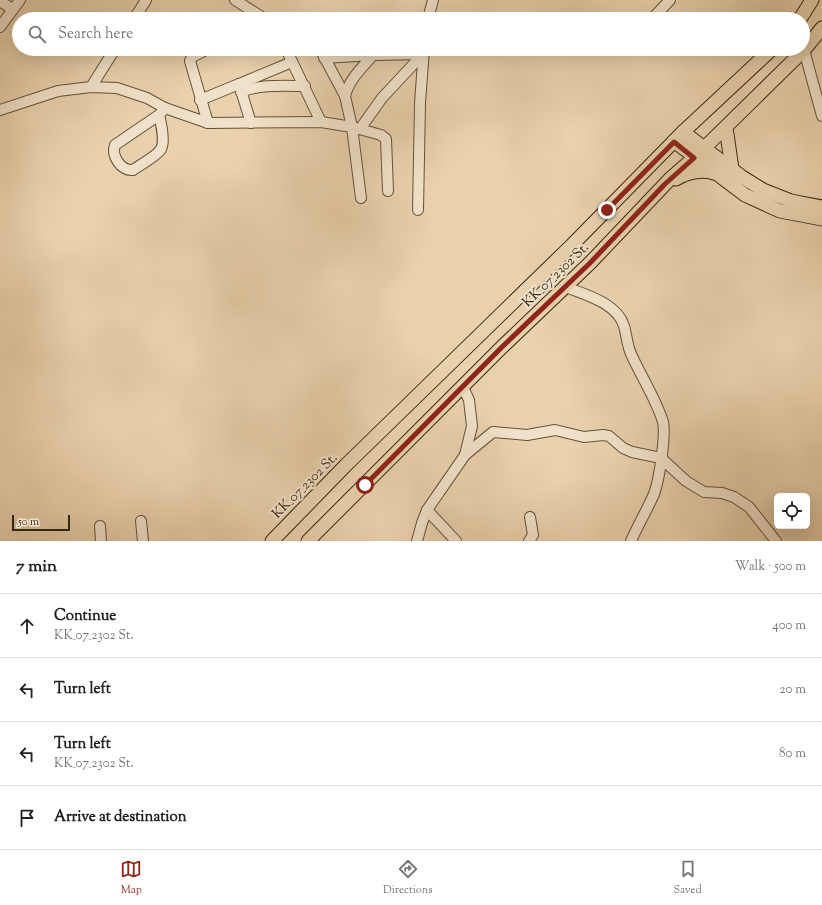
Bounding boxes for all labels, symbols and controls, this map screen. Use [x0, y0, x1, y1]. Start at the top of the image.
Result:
search box [12, 12, 810, 56]
icon: search [26, 23, 48, 45]
text: Search here [58, 24, 133, 45]
route end [598, 201, 616, 219]
street label: KK_07_2302 St. [519, 238, 594, 312]
street label: KK_07_2302 St. [268, 449, 343, 524]
route start [356, 476, 374, 494]
map controls [774, 493, 810, 529]
button: locate [774, 493, 810, 529]
scale bar [12, 513, 70, 532]
text: 50 m [18, 514, 39, 530]
text: 7 min [16, 555, 57, 579]
text: Walk · 500 m [735, 558, 806, 576]
text: Continue [54, 606, 116, 627]
icon: ahead [16, 615, 38, 637]
text: 400 m [772, 617, 806, 635]
text: KK_07_2302 St. [54, 627, 134, 645]
icon: left [16, 679, 38, 701]
text: Turn left [54, 679, 111, 700]
text: 20 m [780, 681, 806, 699]
text: Turn left [54, 734, 111, 755]
icon: left [16, 743, 38, 765]
text: 80 m [779, 745, 806, 763]
text: KK_07_2302 St. [54, 755, 134, 773]
icon: arrive [16, 807, 38, 829]
text: Arrive at destination [54, 807, 187, 828]
tab: Map [120, 858, 142, 898]
tab: Directions [383, 858, 433, 898]
tab: Saved [673, 858, 702, 898]

